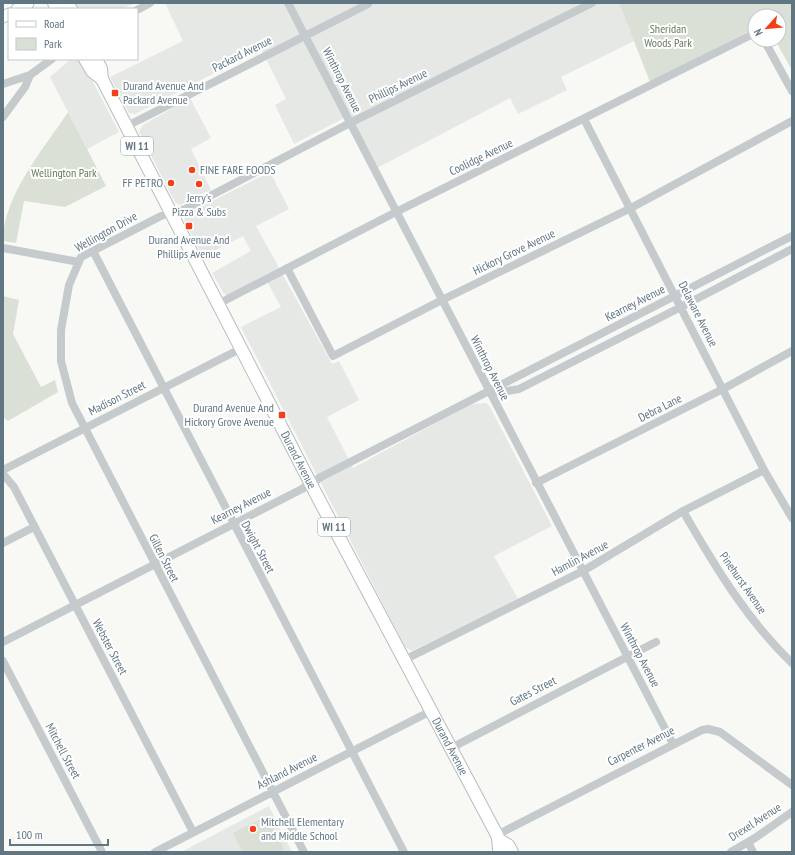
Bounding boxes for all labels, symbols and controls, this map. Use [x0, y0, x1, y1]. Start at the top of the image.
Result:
legend [8, 8, 138, 60]
north arrow [747, 8, 787, 48]
text: Road [44, 16, 64, 31]
park label: Sheridan Woods Park [644, 21, 692, 50]
text: N [750, 27, 766, 38]
street label: Packard Avenue [210, 32, 274, 75]
text: Park [44, 36, 62, 51]
street label: Winthrop Avenue [320, 45, 365, 115]
street label: Phillips Avenue [366, 65, 430, 106]
place label: Durand Avenue And Packard Avenue [123, 78, 204, 107]
marker: Durand Avenue And Packard Avenue [110, 88, 120, 98]
street label: Coolidge Avenue [447, 135, 515, 178]
road number: WI 11 [121, 137, 153, 155]
place label: FINE FARE FOODS [200, 162, 276, 177]
park label: Wellington Park [31, 165, 97, 180]
marker: FINE FARE FOODS [187, 165, 197, 175]
place label: FF PETRO [123, 175, 163, 190]
marker: FF PETRO [166, 178, 176, 188]
marker: Jerry's Pizza & Subs [194, 179, 204, 189]
place label: Jerry's Pizza & Subs [172, 190, 226, 219]
street label: Wellington Drive [72, 208, 140, 255]
marker: Durand Avenue And Phillips Avenue [184, 221, 194, 231]
street label: Hickory Grove Avenue [470, 225, 557, 278]
place label: Durand Avenue And Phillips Avenue [149, 232, 230, 261]
street label: Delaware Avenue [676, 278, 721, 349]
street label: Kearney Avenue [602, 281, 667, 324]
street label: Winthrop Avenue [468, 333, 513, 403]
street label: Madison Street [86, 376, 148, 418]
street label: Debra Lane [635, 390, 684, 425]
place label: Durand Avenue And Hickory Grove Avenue [185, 400, 274, 429]
marker: Durand Avenue And Hickory Grove Avenue [277, 410, 287, 420]
street label: Durand Avenue [278, 429, 320, 491]
street label: Kearney Avenue [208, 484, 273, 527]
street label: Dwight Street [238, 518, 279, 576]
road number: WI 11 [318, 518, 350, 536]
street label: Gillen Street [146, 531, 183, 585]
street label: Hamlin Avenue [549, 536, 611, 579]
street label: Pinehurst Avenue [717, 549, 770, 617]
street label: Webster Street [90, 616, 132, 678]
street label: Winthrop Avenue [617, 620, 664, 690]
street label: Gates Street [507, 672, 559, 709]
street label: Durand Avenue [429, 715, 472, 778]
street label: Mitchell Street [43, 720, 85, 782]
street label: Carpenter Avenue [605, 722, 677, 769]
street label: Ashland Avenue [254, 749, 319, 792]
street label: Drexel Avenue [726, 799, 784, 844]
place label: Mitchell Elementary and Middle School [261, 814, 344, 843]
scale bar [10, 821, 108, 847]
marker: Mitchell Elementary and Middle School [248, 824, 258, 834]
text: 100 m [16, 827, 43, 842]

